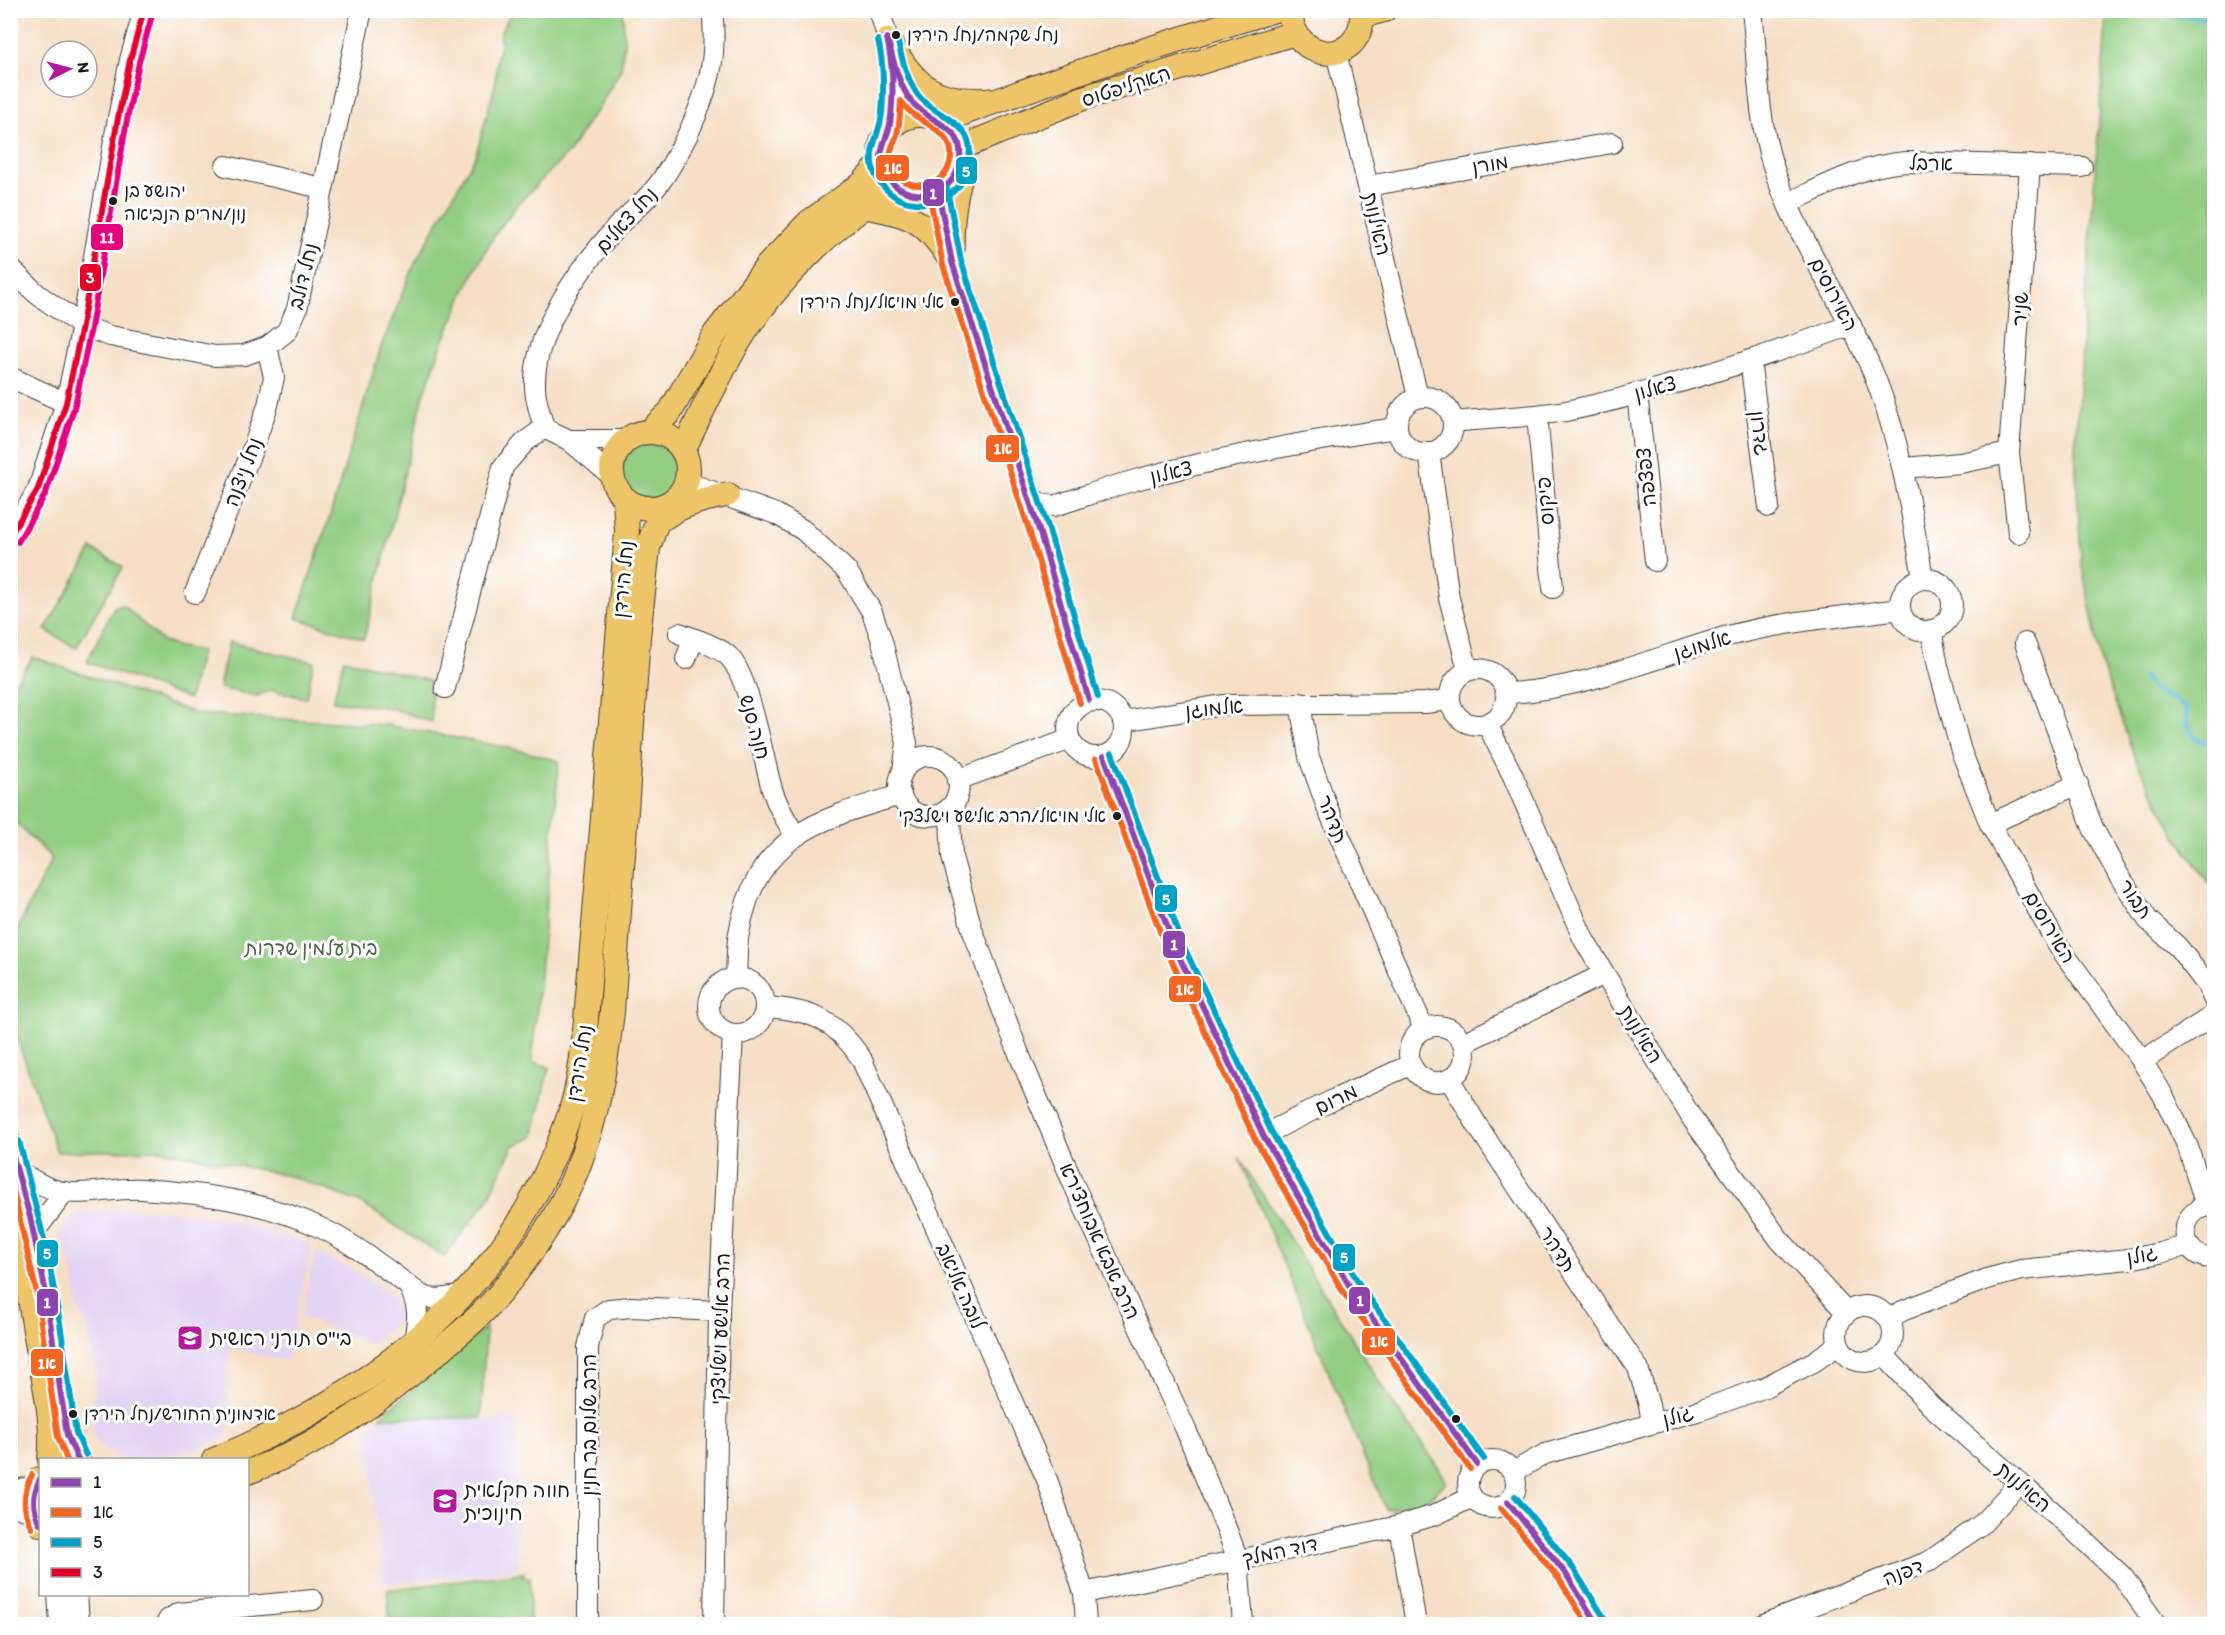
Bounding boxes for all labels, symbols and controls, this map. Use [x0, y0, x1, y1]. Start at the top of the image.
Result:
place label: נחל שקמה/נחל הירדן [907, 24, 1059, 46]
marker: נחל שקמה/נחל הירדן [890, 29, 902, 41]
north arrow [39, 39, 99, 99]
street label: האקליפטוס [1078, 60, 1174, 113]
text: N [73, 61, 93, 74]
street label: מורן [1470, 149, 1510, 180]
street label: ארבל [1909, 151, 1953, 175]
line badge: 1א [875, 154, 910, 182]
line badge: 5 [955, 156, 978, 185]
text: 1א [884, 159, 902, 178]
text: 5 [962, 162, 971, 181]
line badge: 1 [922, 178, 945, 207]
place label: יהושע בן נון/מרים הנביאה [124, 180, 246, 225]
street label: נחל צאלים [590, 182, 662, 258]
text: 1 [929, 184, 937, 203]
street label: האילנות [1358, 190, 1396, 258]
marker: יהושע בן נון/מרים הנביאה [107, 195, 119, 207]
line badge: 11 [90, 223, 124, 251]
text: 11 [100, 228, 115, 247]
street label: נחל דולב [283, 240, 323, 312]
street label: האירוסים [1805, 253, 1863, 335]
line badge: 3 [79, 263, 102, 292]
text: 3 [86, 268, 95, 287]
place label: אלי מויאל/נחל הירדן [800, 291, 944, 313]
street label: שניר [2007, 291, 2033, 327]
marker: אלי מויאל/נחל הירדן [949, 296, 961, 308]
street label: צאלון [1631, 371, 1679, 405]
street label: גדרון [1744, 409, 1775, 457]
street label: נחל ניצנה [219, 434, 267, 510]
line badge: 1א [985, 434, 1020, 463]
text: 1א [994, 439, 1012, 458]
street label: צפצפה [1631, 446, 1661, 508]
street label: צאלון [1147, 455, 1195, 489]
street label: פיקוס [1531, 476, 1559, 526]
street label: נחל הירדן [608, 539, 639, 619]
street label: אלמוגן [1671, 625, 1733, 665]
street label: חנה סנש [734, 692, 776, 762]
street label: אלמוגן [1184, 693, 1244, 723]
street label: תדהר [1313, 791, 1353, 847]
place label: אלי מויאל/הרב אלישע וישלצקי [898, 805, 1106, 827]
marker: אלי מויאל/הרב אלישע וישלצקי [1111, 810, 1123, 822]
street label: תבור [2114, 875, 2158, 923]
line badge: 5 [1154, 884, 1178, 913]
street label: האירוסים [2019, 886, 2081, 968]
text: 5 [1162, 890, 1171, 909]
line badge: 1 [1162, 930, 1186, 959]
text: 1 [1170, 935, 1178, 954]
park label: בית עלמין שדרות [244, 936, 378, 961]
line badge: 1א [1168, 975, 1202, 1003]
text: 1א [1176, 980, 1194, 999]
street label: האילנות [1614, 1000, 1668, 1068]
street label: נחל הירדן [561, 1023, 598, 1103]
street label: מרום [1311, 1078, 1361, 1120]
street label: הרב אבא אבוחצירא [1055, 1159, 1145, 1323]
street label: תדהר [1534, 1222, 1582, 1276]
line badge: 5 [36, 1239, 59, 1268]
street label: לובה אליאב [931, 1239, 991, 1334]
street label: גולן [2124, 1240, 2160, 1270]
line badge: 5 [1332, 1243, 1356, 1272]
text: 5 [43, 1244, 52, 1263]
text: 5 [1340, 1248, 1349, 1267]
street label: הרב אלישע וישליצקי [705, 1252, 735, 1406]
line badge: 1 [1348, 1286, 1371, 1315]
line badge: 1 [36, 1288, 59, 1317]
text: 1 [1356, 1291, 1364, 1310]
text: 1 [43, 1293, 51, 1312]
school or university icon: בי"ס תורני ראשית [175, 1323, 205, 1353]
place label: בי"ס תורני ראשית [209, 1326, 351, 1350]
line badge: 1א [1361, 1327, 1396, 1356]
text: 1א [1370, 1332, 1388, 1351]
line badge: 1א [30, 1348, 64, 1377]
text: 1א [38, 1354, 56, 1373]
street label: הרב שלום בר חנין [577, 1354, 601, 1496]
street label: גולן [1660, 1400, 1696, 1432]
place label: אדמונית החורש/נחל הירדן [84, 1403, 276, 1425]
marker: אדמונית החורש/נחל הירדן [67, 1408, 79, 1420]
unlabelled marker [1450, 1413, 1462, 1425]
street label: האילנות [1992, 1457, 2056, 1517]
legend [39, 1458, 249, 1596]
text: 1 [93, 1471, 101, 1493]
place label: חווה חקלאית חינוכית [463, 1478, 570, 1525]
school or university icon: חווה חקלאית חינוכית [430, 1486, 460, 1516]
text: 1א [93, 1501, 114, 1523]
text: 5 [93, 1531, 102, 1553]
street label: דוד המלך [1240, 1531, 1320, 1572]
street label: דפנה [1879, 1553, 1927, 1591]
text: 3 [93, 1561, 103, 1583]

